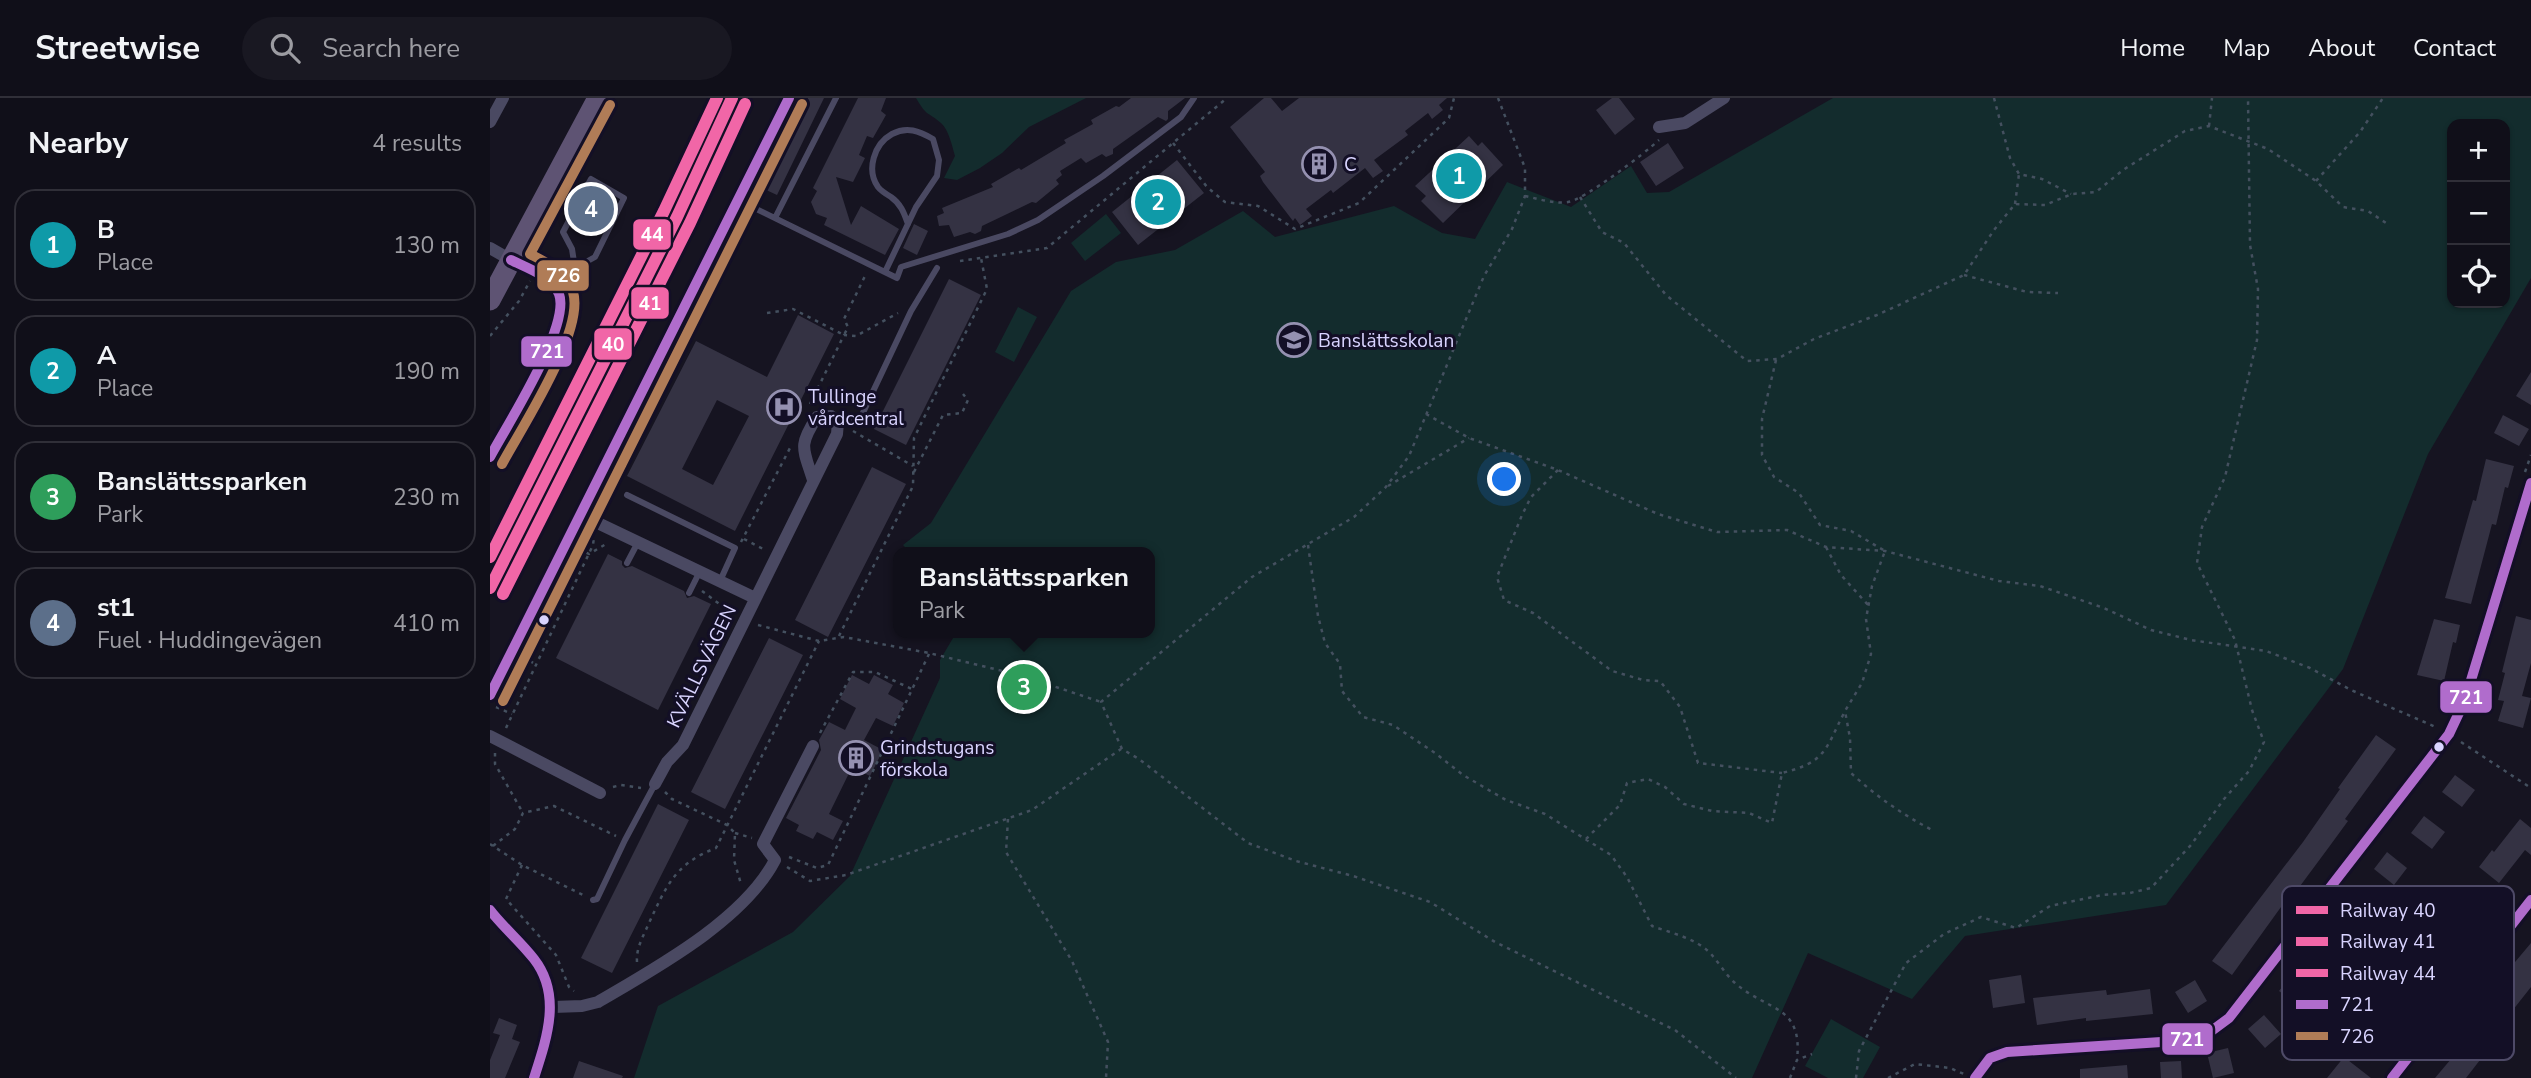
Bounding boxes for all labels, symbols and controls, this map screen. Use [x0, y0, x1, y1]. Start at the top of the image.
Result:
search box [242, 17, 732, 80]
text: Streetwise [35, 26, 200, 71]
icon: search [266, 29, 304, 67]
text: Search here [322, 31, 460, 66]
text: Home [2120, 32, 2185, 64]
text: Map [2223, 32, 2270, 64]
text: About [2308, 32, 2375, 64]
text: Contact [2413, 32, 2496, 64]
map controls [2447, 119, 2510, 308]
button: + [2447, 119, 2510, 182]
text: Nearby [28, 123, 128, 164]
text: 4 results [372, 128, 462, 159]
building icon: C [1300, 145, 1338, 183]
pin: 1 [1436, 150, 1482, 202]
place label: C [1344, 152, 1357, 178]
pin: 2 [1135, 176, 1181, 228]
button: − [2447, 182, 2510, 245]
pin: 4 [568, 183, 614, 235]
text: B [97, 212, 115, 247]
line badge: 44 [632, 218, 672, 251]
text: 44 [641, 222, 663, 248]
text: 1 [46, 230, 60, 261]
text: 130 m [393, 230, 460, 261]
button: locate [2447, 245, 2510, 308]
text: Place [97, 247, 153, 278]
line badge: 726 [536, 259, 590, 292]
text: 726 [546, 263, 580, 289]
line badge: 41 [630, 286, 670, 320]
text: 41 [639, 291, 661, 317]
school or university icon: Banslättsskolan [1275, 321, 1313, 359]
line badge: 40 [593, 327, 633, 361]
place label: Banslättsskolan [1318, 328, 1454, 354]
text: 40 [602, 332, 624, 358]
line badge: 721 [520, 335, 573, 368]
text: A [97, 338, 116, 373]
text: 721 [530, 339, 564, 365]
text: 2 [46, 356, 60, 387]
text: 190 m [393, 356, 460, 387]
text: Place [97, 373, 153, 404]
place label: Tullinge vårdcentral [808, 384, 904, 432]
hospital icon: Tullinge vårdcentral [765, 388, 803, 426]
your location [1487, 462, 1521, 496]
text: Banslättssparken [97, 464, 307, 499]
text: 3 [46, 482, 60, 513]
text: 230 m [393, 482, 460, 513]
text: Park [97, 499, 143, 530]
popup [893, 547, 1155, 638]
text: Banslättssparken [919, 560, 1129, 595]
text: st1 [97, 590, 135, 625]
text: Park [919, 595, 965, 626]
street label: KVÄLLSVÄGEN [661, 601, 743, 732]
text: 4 [46, 608, 60, 639]
text: 410 m [393, 608, 460, 639]
unlabelled marker [537, 613, 551, 627]
text: Fuel · Huddingevägen [97, 625, 322, 656]
pin: 3 [1001, 661, 1047, 713]
line badge: 721 [2439, 680, 2493, 714]
text: 721 [2449, 685, 2483, 711]
place label: Grindstugans förskola [880, 735, 994, 783]
building icon: Grindstugans förskola [837, 739, 875, 777]
unlabelled marker [2432, 740, 2446, 754]
legend [2282, 886, 2514, 1060]
text: Railway 40 [2340, 898, 2436, 924]
text: Railway 41 [2340, 929, 2436, 955]
text: Railway 44 [2340, 961, 2436, 987]
text: 721 [2340, 992, 2374, 1018]
line badge: 721 [2161, 1022, 2214, 1056]
text: 726 [2340, 1024, 2374, 1050]
text: 721 [2170, 1027, 2204, 1053]

